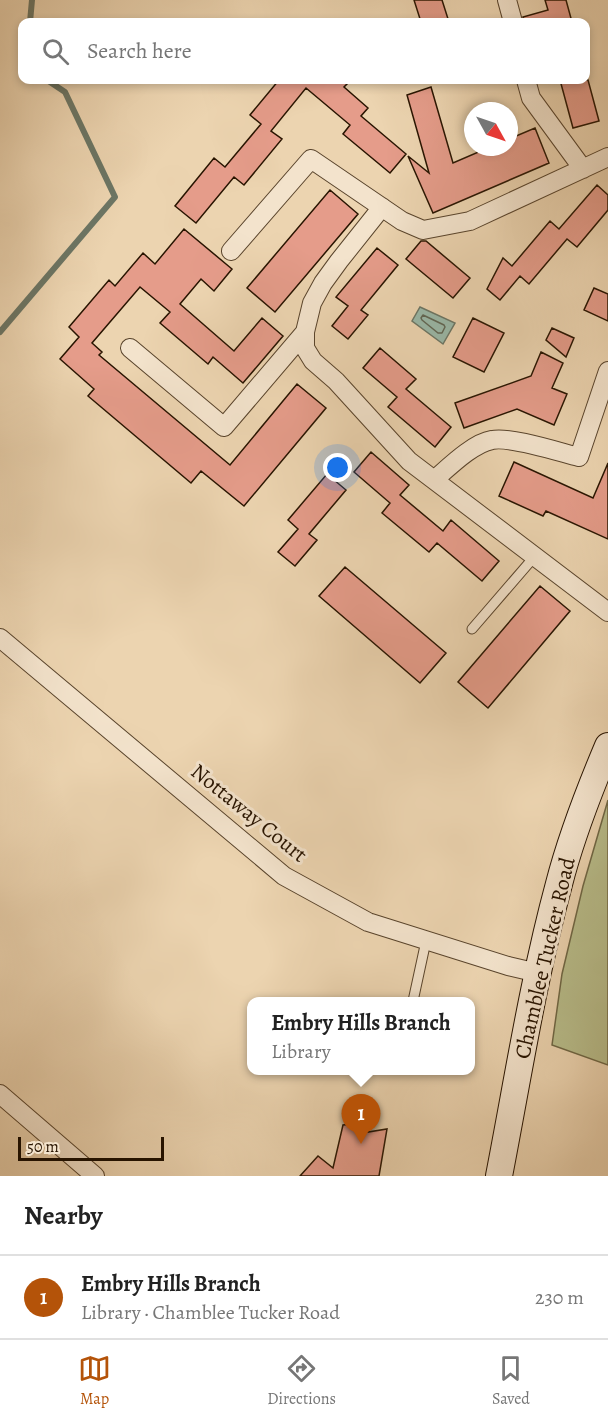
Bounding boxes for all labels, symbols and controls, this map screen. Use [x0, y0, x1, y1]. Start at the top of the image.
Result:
search box [18, 18, 590, 84]
icon: search [39, 35, 72, 68]
text: Search here [87, 36, 192, 66]
north arrow [464, 102, 518, 156]
your location [323, 453, 352, 482]
street label: Nottaway Court [184, 757, 314, 869]
street label: Chamblee Tucker Road [507, 854, 583, 1062]
popup [247, 997, 475, 1075]
text: Embry Hills Branch [271, 1008, 451, 1038]
text: Library [271, 1038, 331, 1065]
pin: 1 [342, 1094, 380, 1144]
scale bar [18, 1134, 164, 1162]
text: 50 m [27, 1136, 59, 1158]
text: Nearby [24, 1198, 103, 1233]
text: Embry Hills Branch [81, 1269, 261, 1299]
text: 1 [40, 1284, 47, 1311]
text: 230 m [535, 1284, 584, 1311]
text: Library · Chamblee Tucker Road [81, 1299, 340, 1326]
tab: Map [78, 1352, 111, 1410]
tab: Directions [267, 1352, 336, 1410]
tab: Saved [492, 1352, 530, 1410]

